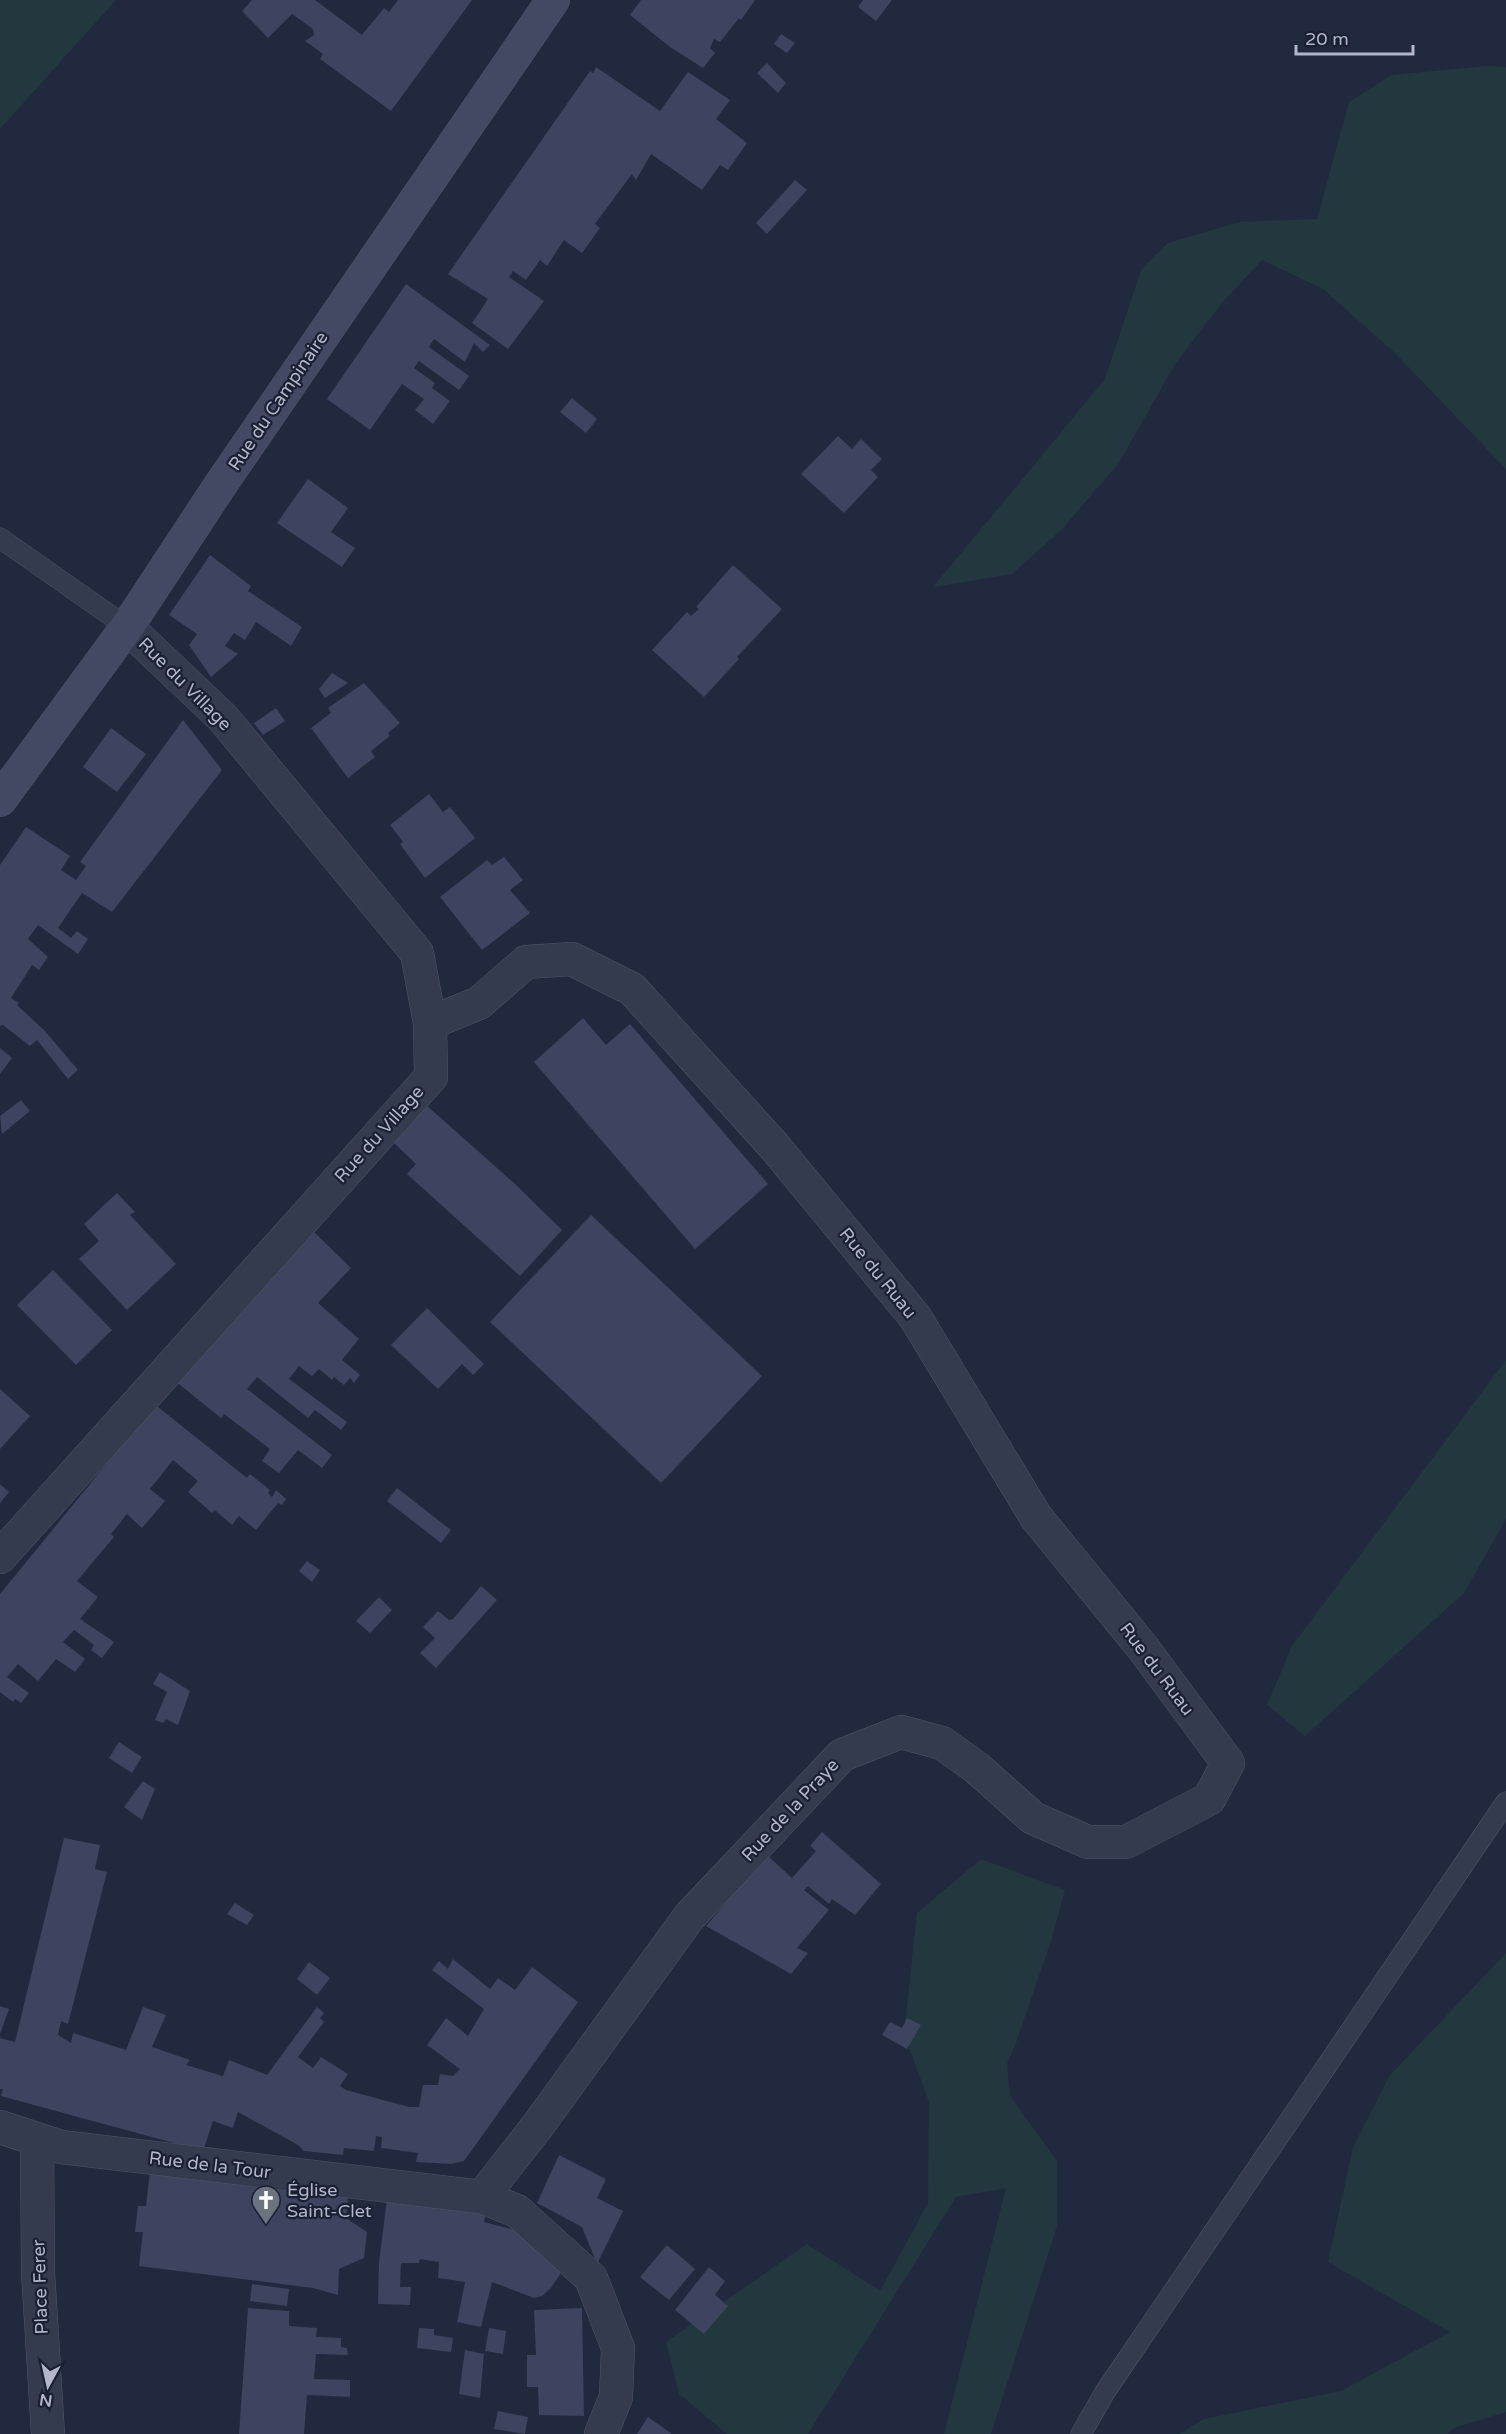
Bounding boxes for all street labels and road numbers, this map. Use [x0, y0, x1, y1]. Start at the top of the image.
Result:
street label: Rue du Campinaire [223, 327, 333, 475]
street label: Rue du Village [134, 633, 236, 735]
street label: Rue du Village [330, 1081, 428, 1187]
street label: Rue du Ruau [835, 1223, 921, 1323]
street label: Rue du Ruau [1115, 1618, 1199, 1720]
street label: Rue de la Praye [737, 1754, 843, 1866]
street label: Rue de la Tour [148, 2147, 272, 2183]
street label: Place Ferer [27, 2239, 53, 2335]

